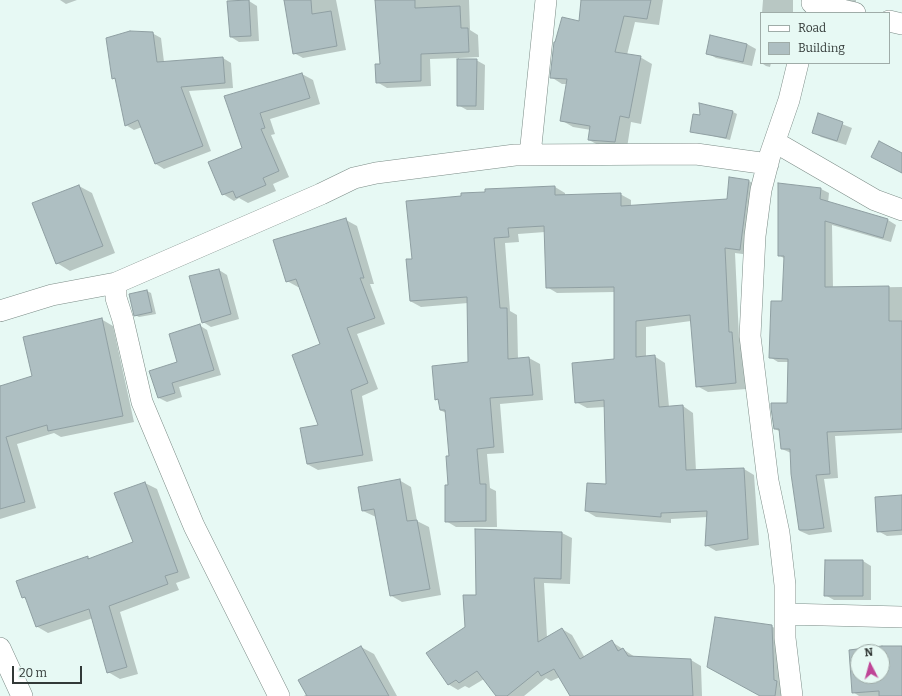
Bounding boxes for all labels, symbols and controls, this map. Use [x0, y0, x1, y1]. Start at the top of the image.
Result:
legend [760, 12, 890, 64]
text: Road [798, 21, 826, 35]
text: Building [798, 41, 845, 55]
north arrow [850, 644, 890, 684]
text: N [864, 646, 874, 659]
scale bar [14, 658, 84, 684]
text: 20 m [19, 666, 47, 680]

